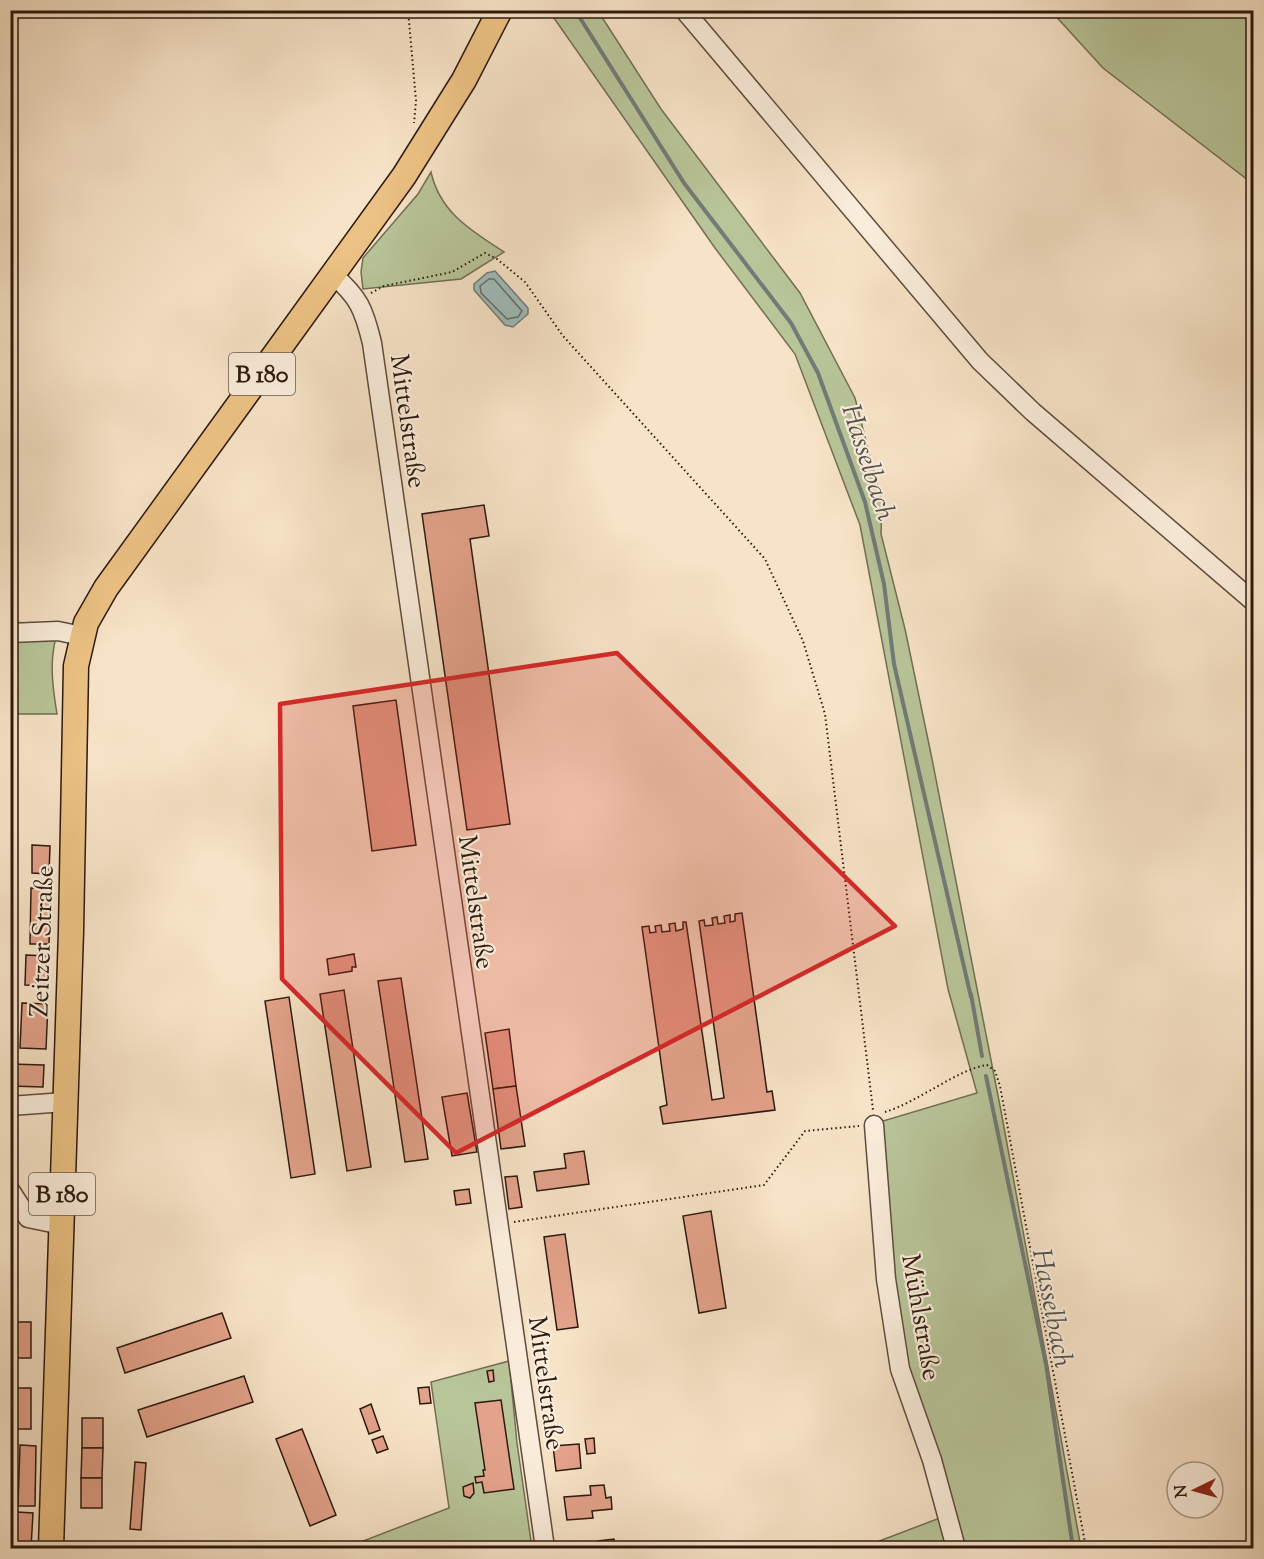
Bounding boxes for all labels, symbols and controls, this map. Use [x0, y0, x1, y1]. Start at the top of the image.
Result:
street label: Mittelstraße [379, 352, 434, 491]
road number: B 180 [229, 353, 295, 395]
water label: Hasselbach [830, 400, 904, 526]
street label: Mittelstraße [447, 833, 502, 972]
street label: Zeitzer Straße [22, 864, 65, 1018]
road number: B 180 [29, 1173, 95, 1215]
water label: Hasselbach [1020, 1246, 1081, 1371]
street label: Mühlstraße [890, 1251, 949, 1384]
street label: Mittelstraße [517, 1314, 572, 1453]
north arrow [1165, 1460, 1225, 1520]
text: N [1171, 1484, 1195, 1498]

